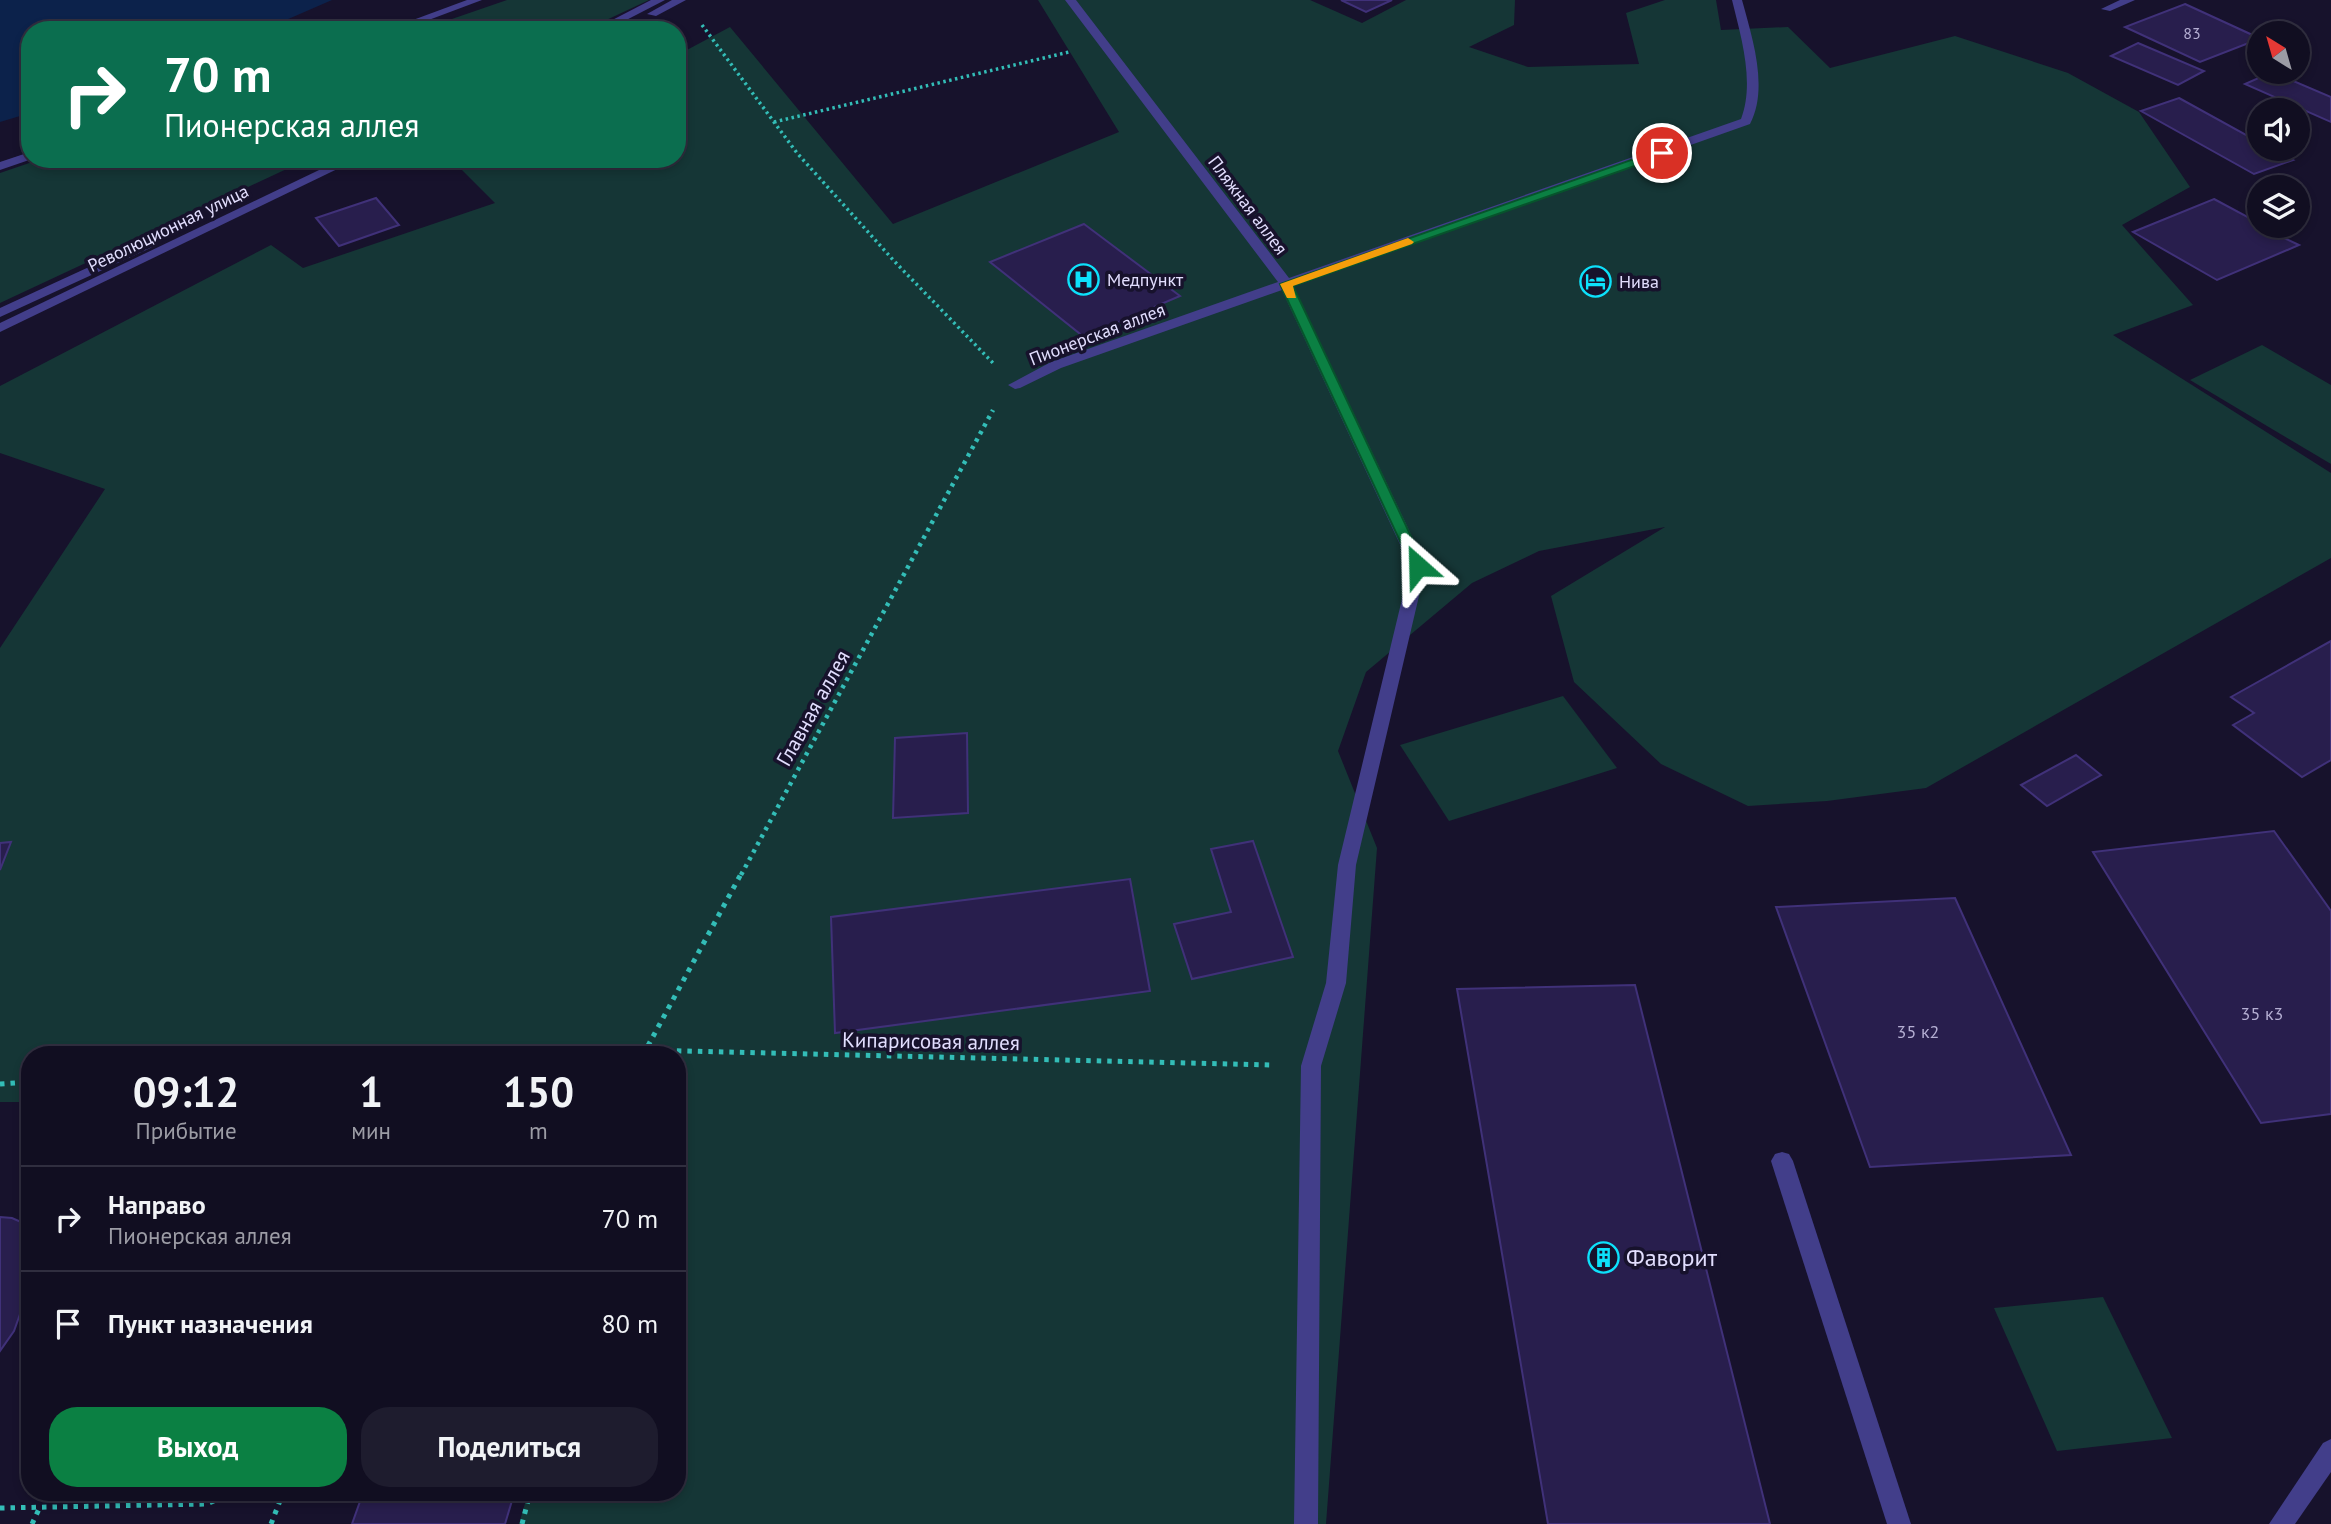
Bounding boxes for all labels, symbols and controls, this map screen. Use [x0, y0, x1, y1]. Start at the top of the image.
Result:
north arrow [2247, 21, 2310, 84]
map controls [2247, 21, 2310, 238]
house number: 83 [2183, 23, 2201, 43]
text: 70 m [164, 42, 271, 106]
icon: right [49, 49, 140, 140]
button: sound [2247, 98, 2310, 161]
text: Пионерская аллея [164, 104, 419, 146]
pin [1632, 123, 1692, 183]
icon: arrive [1643, 134, 1681, 172]
street label: Пляжная аллея [1203, 151, 1293, 259]
button: layers [2247, 175, 2310, 238]
street label: Революционная улица [84, 179, 252, 277]
hospital icon: Медпункт [1067, 262, 1101, 296]
hotel icon: Нива [1579, 264, 1613, 298]
place label: Медпункт [1107, 268, 1184, 291]
place label: Нива [1619, 270, 1659, 293]
street label: Пионерская аллея [1026, 298, 1168, 370]
position arrow [1381, 529, 1455, 603]
street label: Главная аллея [770, 645, 856, 771]
house number: 35 к3 [2241, 1002, 2283, 1025]
house number: 35 к2 [1897, 1020, 1939, 1043]
street label: Кипарисовая аллея [842, 1026, 1020, 1056]
text: 09:12 [133, 1064, 239, 1119]
text: 1 [359, 1064, 383, 1119]
text: 150 [503, 1064, 574, 1119]
text: Прибытие [136, 1116, 237, 1145]
text: мин [351, 1116, 391, 1145]
text: m [529, 1116, 548, 1145]
text: Направо [108, 1188, 206, 1221]
icon: right [49, 1200, 87, 1238]
text: 70 m [602, 1202, 658, 1235]
text: Пионерская аллея [108, 1221, 292, 1250]
building icon: Фаворит [1586, 1240, 1620, 1274]
place label: Фаворит [1626, 1242, 1718, 1273]
icon: arrive [49, 1305, 87, 1343]
text: Пункт назначения [108, 1307, 313, 1340]
text: 80 m [602, 1307, 658, 1340]
button: Выход [49, 1407, 347, 1487]
button: Поделиться [361, 1407, 658, 1487]

